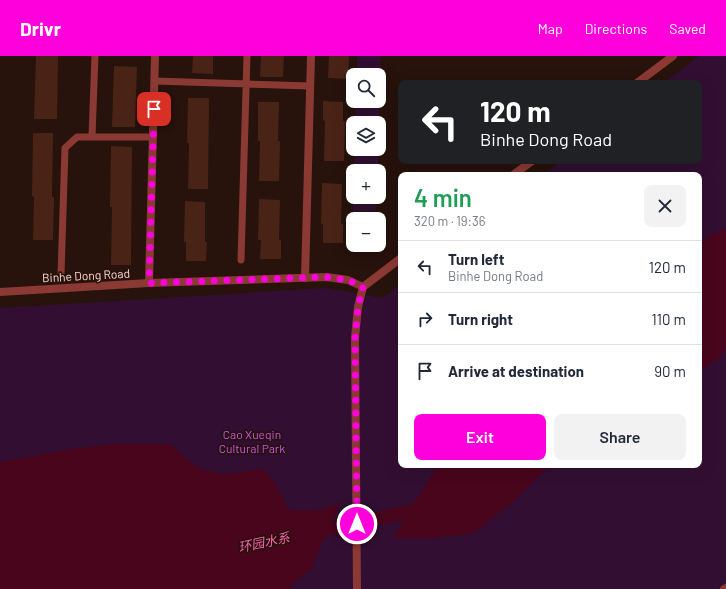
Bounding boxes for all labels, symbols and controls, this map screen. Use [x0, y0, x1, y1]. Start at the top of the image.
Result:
text: Drivr [20, 17, 61, 40]
text: Map [538, 20, 563, 37]
text: Directions [585, 20, 647, 37]
text: Saved [669, 20, 706, 37]
map controls [346, 68, 386, 252]
button: search [346, 68, 386, 108]
pin [137, 92, 171, 126]
text: 120 m [480, 94, 551, 128]
icon: left [414, 96, 466, 148]
icon: arrive [143, 98, 165, 120]
button: layers [346, 116, 386, 156]
text: Binhe Dong Road [480, 128, 612, 150]
button: + [346, 164, 386, 204]
text: 4 min [414, 183, 472, 212]
button: close [644, 185, 686, 227]
button: − [346, 212, 386, 252]
text: 320 m · 19:36 [414, 213, 485, 229]
text: Turn left [448, 250, 504, 268]
icon: left [414, 256, 436, 278]
text: 120 m [649, 258, 686, 276]
street label: Binhe Dong Road [42, 266, 130, 284]
text: Binhe Dong Road [448, 268, 543, 284]
icon: right [414, 308, 436, 330]
text: Turn right [448, 310, 513, 328]
text: 110 m [652, 310, 686, 328]
icon: arrive [414, 360, 436, 382]
text: Arrive at destination [448, 362, 584, 380]
text: 90 m [654, 362, 686, 380]
button: Exit [414, 414, 546, 460]
button: Share [554, 414, 686, 460]
park label: Cao Xueqin Cultural Park [219, 427, 285, 455]
position arrow [336, 503, 378, 545]
water label: 环园水系 [237, 529, 292, 555]

